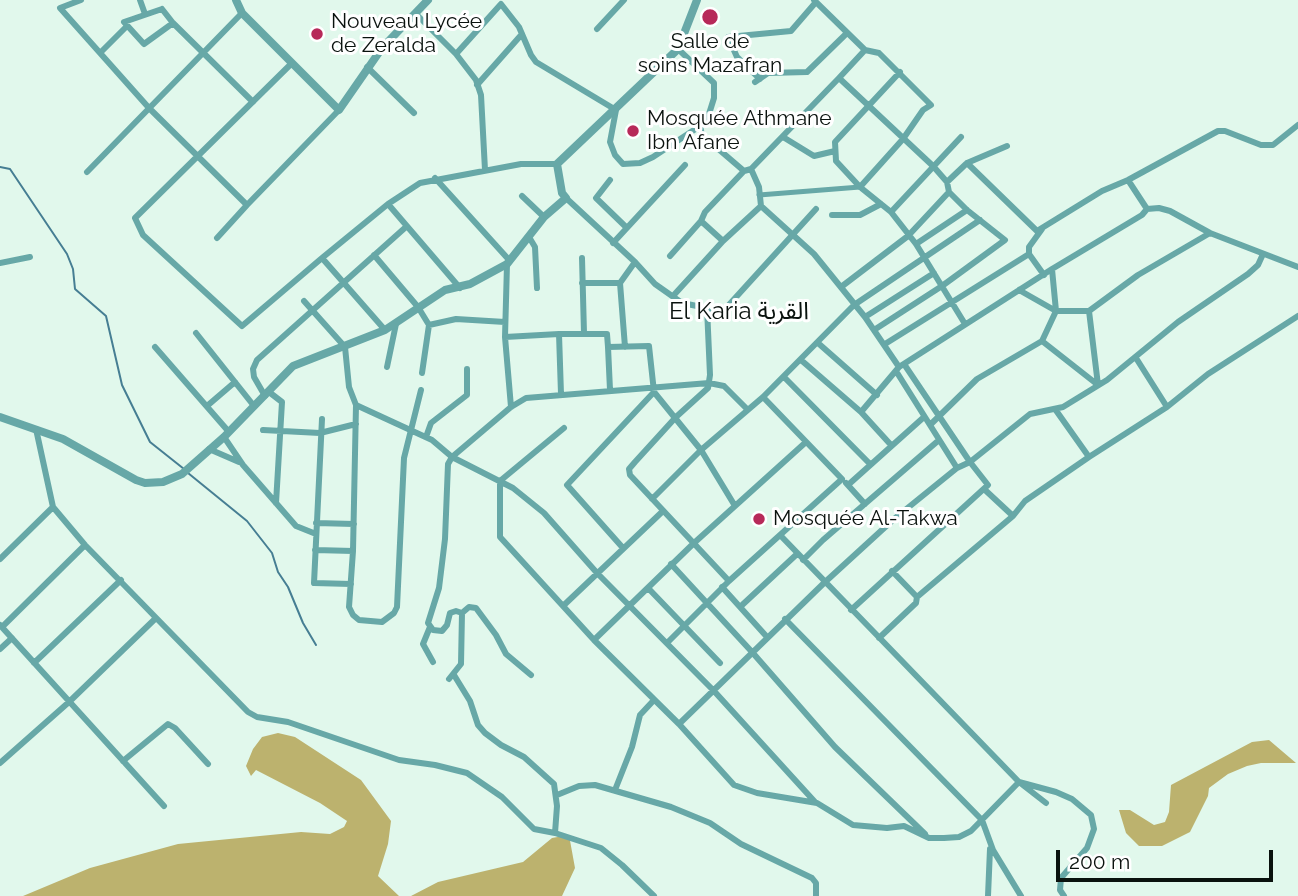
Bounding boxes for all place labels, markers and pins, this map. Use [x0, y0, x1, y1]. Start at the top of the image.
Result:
marker: Salle de soins Mazafran [700, 7, 720, 27]
place label: Nouveau Lycée de Zeralda [331, 9, 482, 59]
marker: Nouveau Lycée de Zeralda [309, 26, 325, 42]
place label: Salle de soins Mazafran [638, 29, 782, 79]
place label: Mosquée Athmane Ibn Afane [647, 106, 832, 156]
marker: Mosquée Athmane Ibn Afane [625, 123, 641, 139]
place label: Mosquée Al-Takwa [773, 506, 958, 532]
marker: Mosquée Al-Takwa [751, 511, 767, 527]

